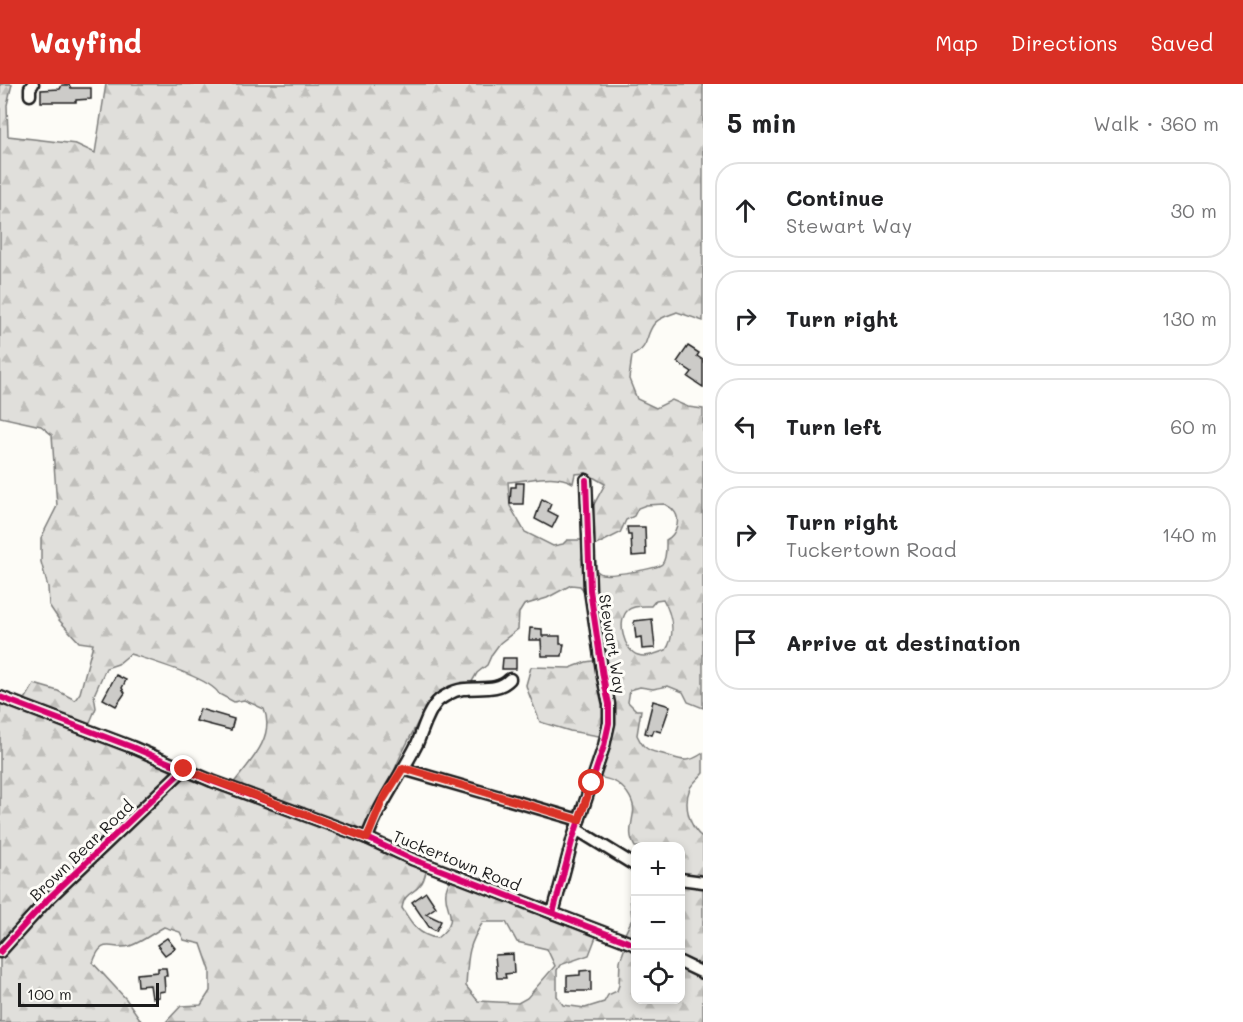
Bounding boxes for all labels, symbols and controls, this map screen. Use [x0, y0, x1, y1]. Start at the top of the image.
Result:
text: Wayfind [30, 24, 141, 60]
text: Map [935, 29, 978, 56]
text: Directions [1011, 29, 1118, 56]
text: Saved [1151, 29, 1213, 56]
text: 5 min [727, 106, 796, 140]
text: Walk · 360 m [1093, 110, 1219, 136]
text: Continue [786, 183, 884, 212]
icon: ahead [729, 194, 762, 227]
text: 30 m [1171, 197, 1217, 223]
text: Stewart Way [786, 212, 912, 238]
icon: right [729, 302, 762, 335]
text: Turn right [786, 304, 898, 333]
text: 130 m [1162, 305, 1217, 331]
icon: left [729, 410, 762, 443]
text: Turn left [786, 412, 882, 441]
text: 60 m [1170, 413, 1217, 439]
text: Turn right [786, 507, 898, 536]
icon: right [729, 518, 762, 551]
text: 140 m [1162, 521, 1217, 547]
text: Tuckertown Road [786, 536, 956, 562]
street label: Stewart Way [595, 593, 631, 695]
icon: arrive [729, 626, 762, 659]
text: Arrive at destination [786, 628, 1021, 657]
route end [170, 755, 196, 781]
route start [578, 769, 604, 795]
street label: Brown Bear Road [25, 795, 137, 905]
street label: Tuckertown Road [390, 825, 524, 895]
map controls [631, 842, 685, 1004]
button: + [631, 842, 685, 896]
button: − [631, 896, 685, 950]
button: locate [631, 950, 685, 1004]
scale bar [18, 980, 159, 1008]
text: 100 m [27, 983, 72, 1004]

